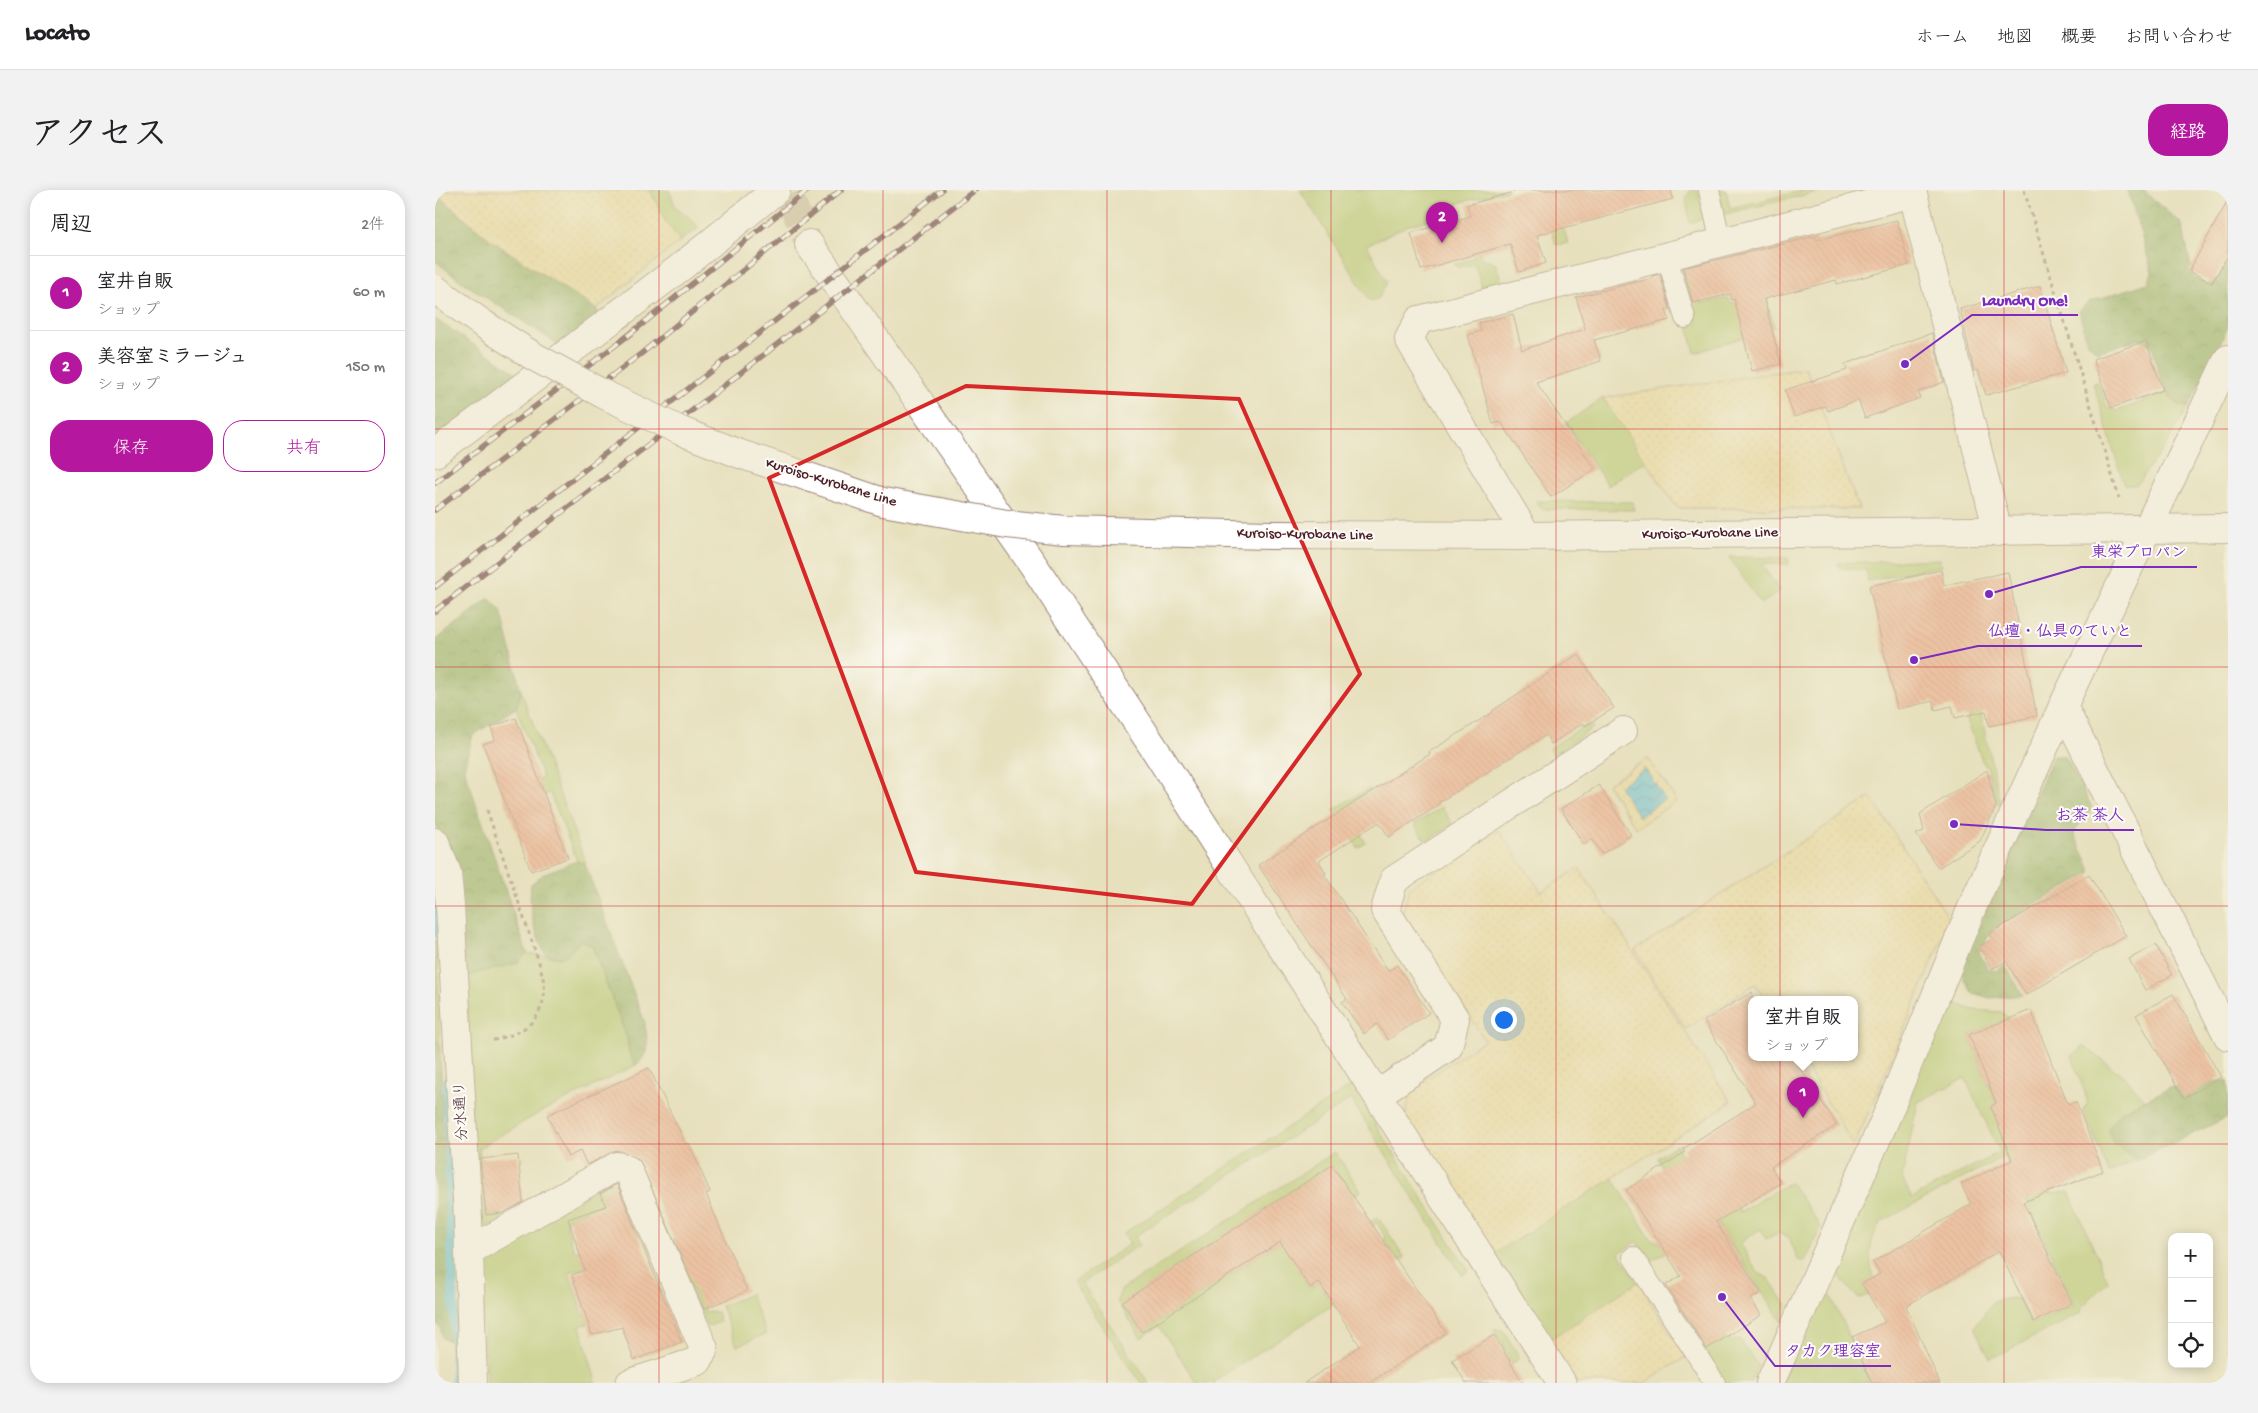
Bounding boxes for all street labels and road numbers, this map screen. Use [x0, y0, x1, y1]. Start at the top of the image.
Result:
street label: Kuroiso-Kurobane Line [763, 454, 899, 512]
street label: Kuroiso-Kurobane Line [1642, 524, 1779, 544]
street label: Kuroiso-Kurobane Line [1237, 525, 1374, 545]
street label: 分水通り [451, 1081, 473, 1141]

